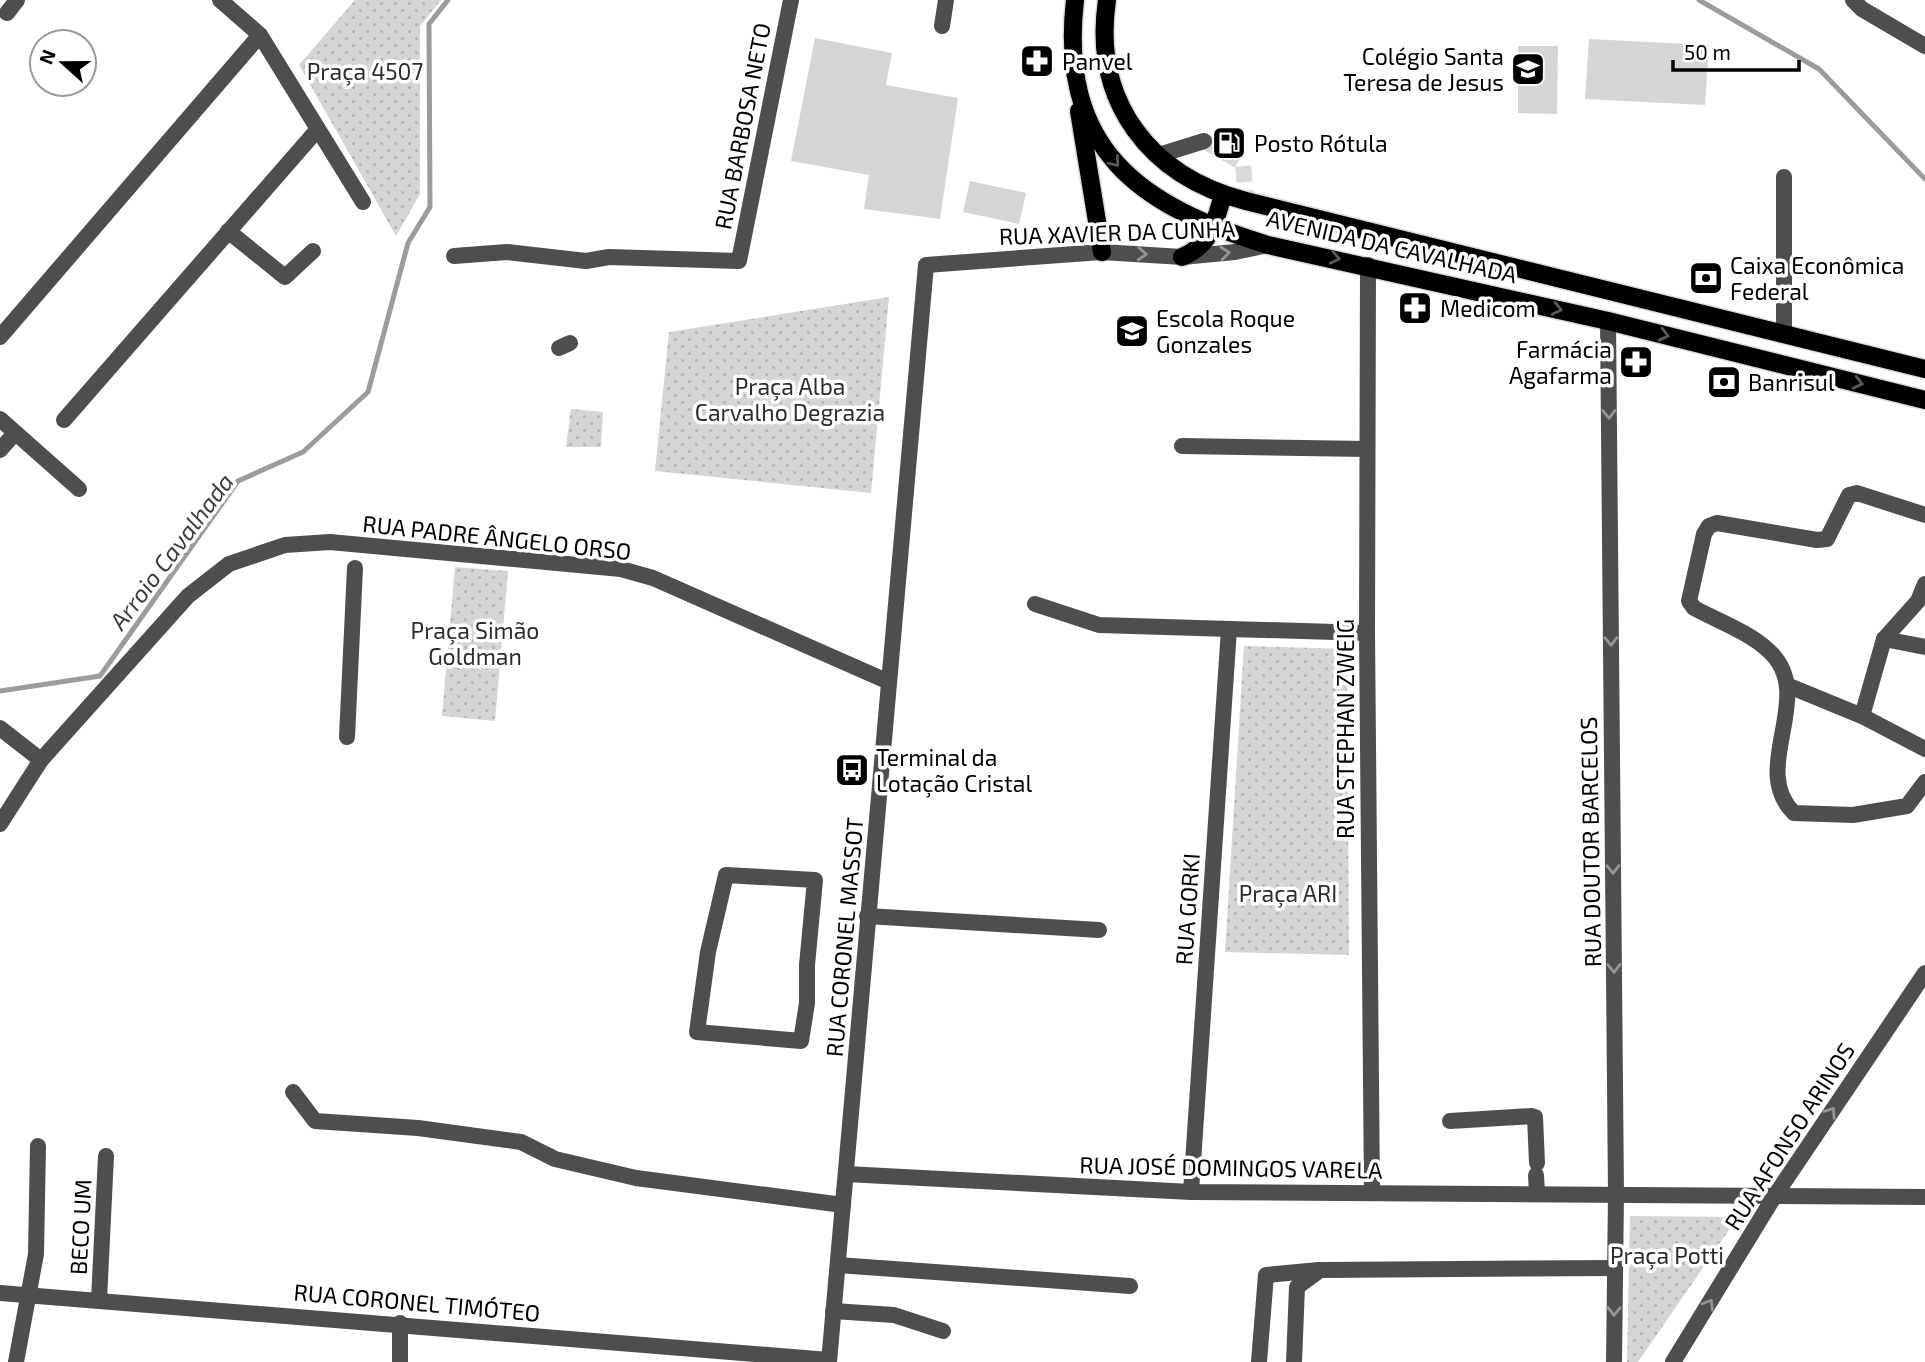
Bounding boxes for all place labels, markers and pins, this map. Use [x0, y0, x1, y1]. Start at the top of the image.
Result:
pharmacy icon: Panvel [1018, 42, 1056, 80]
place label: Colégio Santa Teresa de Jesus [1343, 42, 1504, 96]
place label: Panvel [1062, 47, 1133, 75]
school or university icon: Colégio Santa Teresa de Jesus [1509, 50, 1547, 88]
fuel station icon: Posto Rótula [1210, 124, 1248, 162]
place label: Posto Rótula [1254, 129, 1388, 157]
place label: Caixa Econômica Federal [1730, 251, 1905, 305]
bank icon: Caixa Econômica Federal [1687, 259, 1725, 297]
pharmacy icon: Medicom [1396, 289, 1434, 327]
place label: Medicom [1440, 294, 1536, 322]
place label: Escola Roque Gonzales [1156, 304, 1295, 358]
school or university icon: Escola Roque Gonzales [1113, 312, 1151, 350]
place label: Farmácia Agafarma [1509, 335, 1612, 389]
pharmacy icon: Farmácia Agafarma [1617, 343, 1655, 381]
bank icon: Banrisul [1705, 363, 1743, 401]
place label: Banrisul [1748, 368, 1835, 396]
place label: Terminal da Lotação Cristal [876, 743, 1032, 798]
bus stop icon: Terminal da Lotação Cristal [833, 751, 871, 789]

